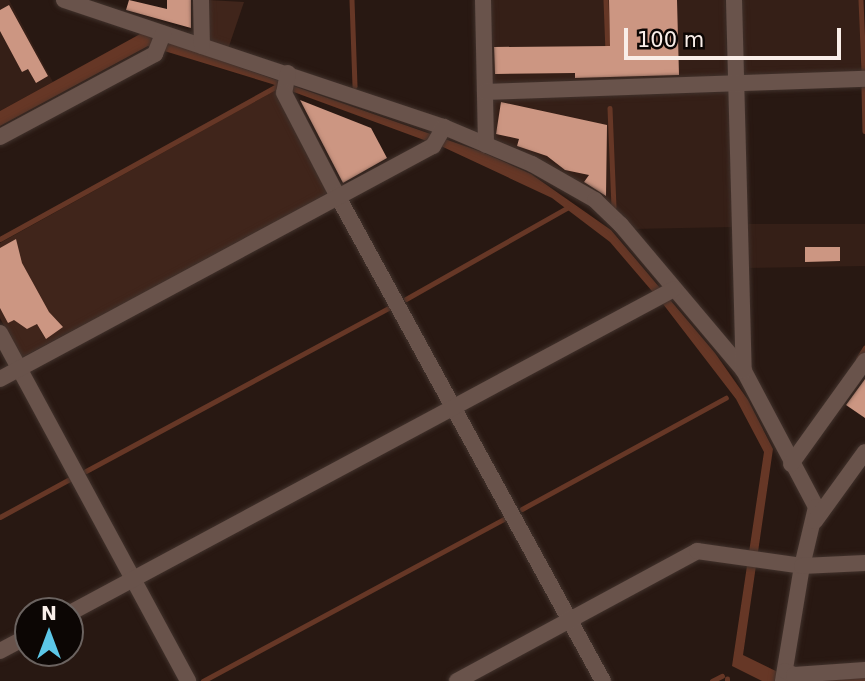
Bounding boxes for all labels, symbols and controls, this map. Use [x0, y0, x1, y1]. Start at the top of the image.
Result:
scale bar [627, 14, 844, 58]
text: 100 m [637, 28, 704, 52]
north arrow [14, 597, 84, 667]
text: N [41, 602, 57, 624]

